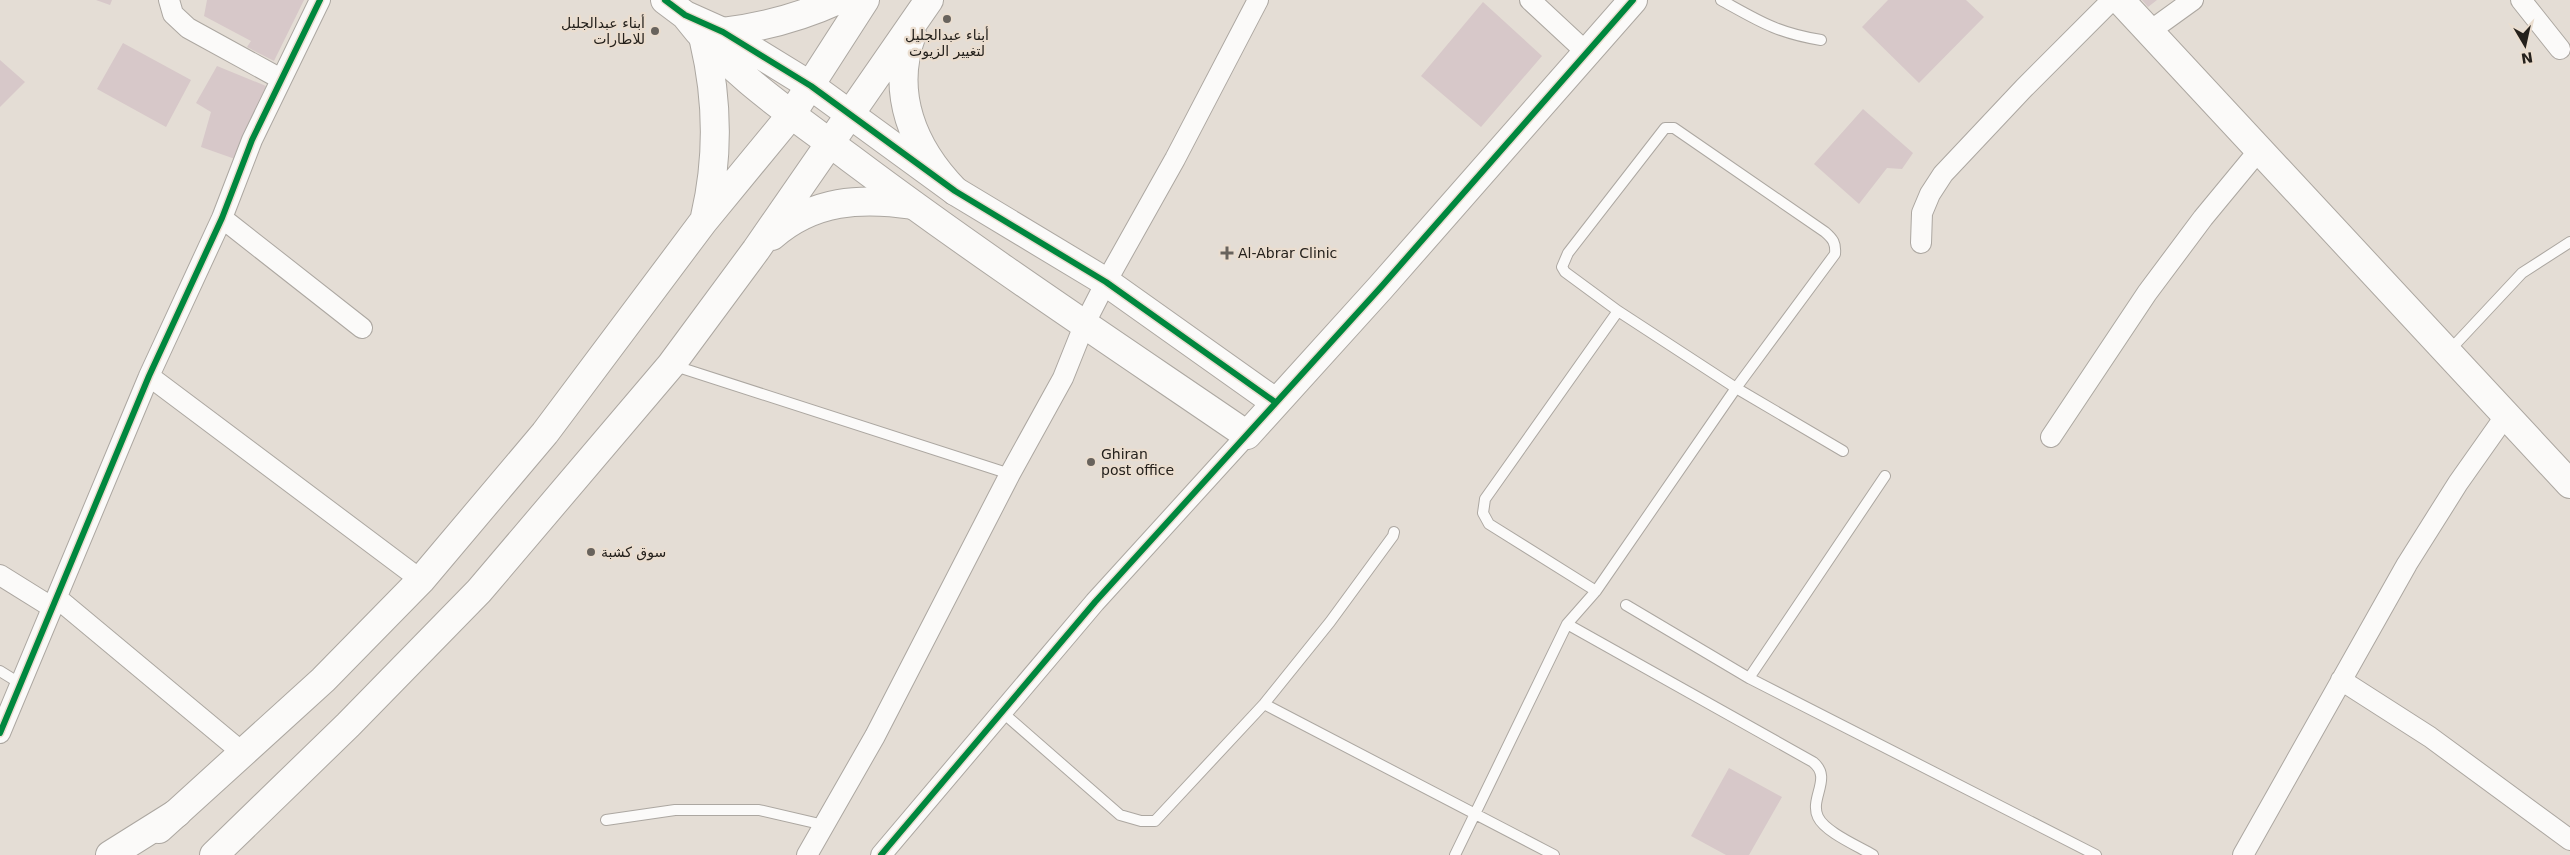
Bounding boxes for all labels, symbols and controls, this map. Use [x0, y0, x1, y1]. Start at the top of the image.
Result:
marker: أبناء عبدالجليل لتغيير الزيوت [941, 13, 953, 25]
place label: أبناء عبدالجليل للاطارات [561, 14, 645, 48]
north arrow [2500, 20, 2550, 70]
marker: أبناء عبدالجليل للاطارات [649, 25, 661, 37]
place label: أبناء عبدالجليل لتغيير الزيوت [905, 26, 989, 60]
text: N [2520, 49, 2534, 67]
place label: Al-Abrar Clinic [1238, 245, 1337, 261]
marker: Al-Abrar Clinic [1220, 246, 1234, 260]
place label: Ghiran post office [1101, 446, 1174, 478]
marker: Ghiran post office [1085, 456, 1097, 468]
place label: سوق كشبة [601, 544, 666, 561]
marker: سوق كشبة [585, 546, 597, 558]

